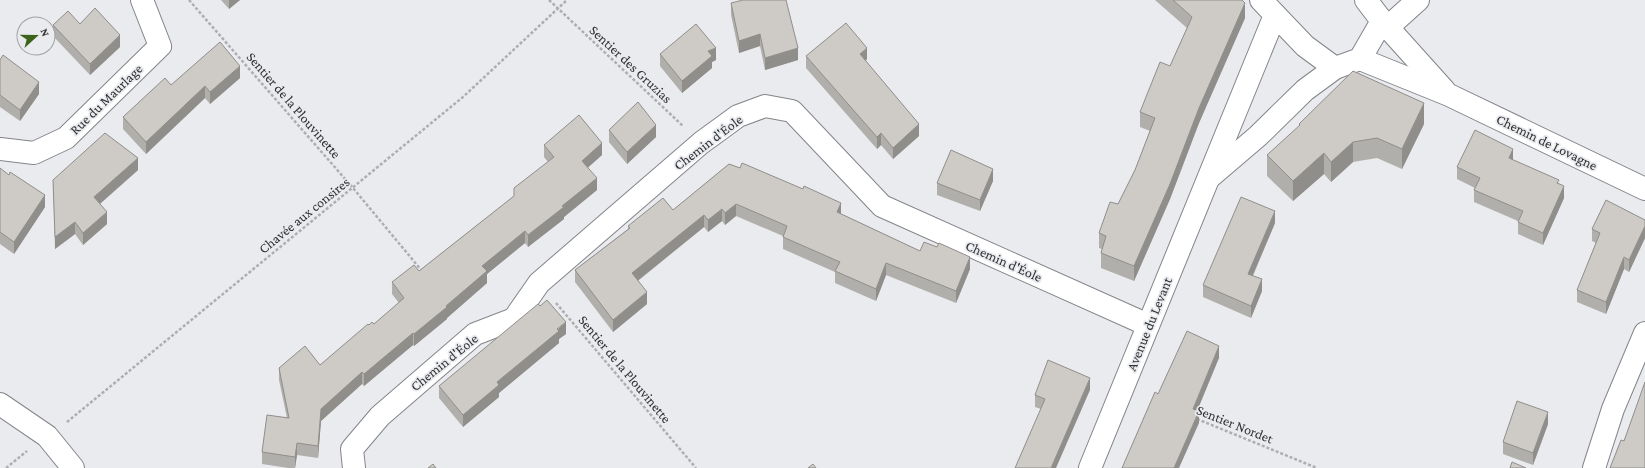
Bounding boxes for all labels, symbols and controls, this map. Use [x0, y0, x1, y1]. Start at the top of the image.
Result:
north arrow [16, 16, 56, 56]
street label: Sentier des Gruzias [587, 22, 675, 106]
text: N [38, 27, 52, 39]
street label: Sentier de la Plouvinette [244, 49, 344, 161]
street label: Rue du Maurlage [66, 60, 146, 138]
street label: Chemin d'Éole [670, 111, 746, 173]
street label: Chemin de Lovagne [1494, 111, 1600, 173]
street label: Chavée aux consires [255, 173, 353, 257]
street label: Chemin d'Éole [963, 237, 1045, 285]
street label: Avenue du Levant [1123, 275, 1175, 373]
street label: Sentier de la Plouvinette [575, 312, 675, 426]
street label: Chemin d'Éole [407, 330, 481, 394]
street label: Sentier Nordet [1194, 401, 1276, 447]

